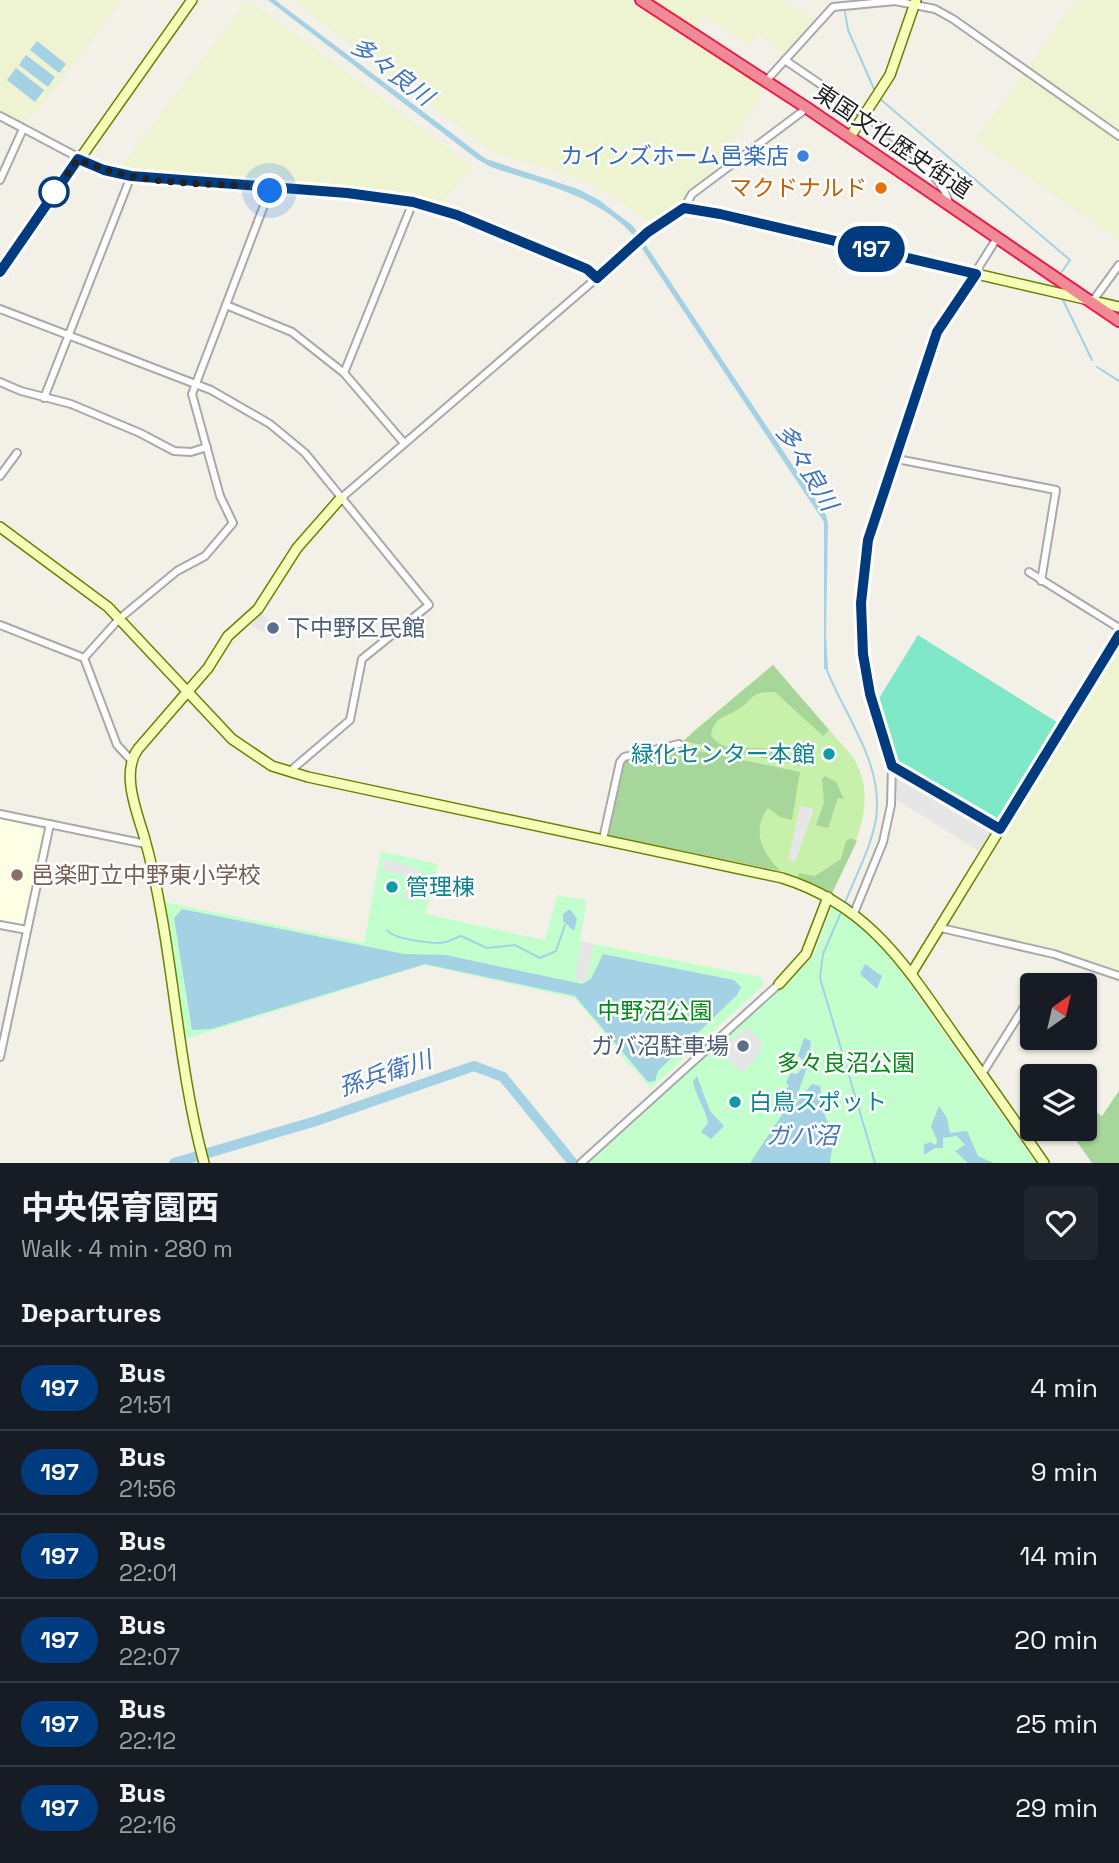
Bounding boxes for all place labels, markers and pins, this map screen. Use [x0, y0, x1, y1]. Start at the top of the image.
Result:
place label: カインズホーム邑楽店 [560, 141, 789, 171]
marker: カインズホーム邑楽店 [795, 148, 811, 164]
place label: マクドナルド [729, 173, 867, 203]
unlabelled marker [39, 177, 69, 207]
marker: マクドナルド [873, 180, 889, 196]
place label: 下中野区民館 [287, 613, 425, 643]
marker: 下中野区民館 [265, 620, 281, 636]
place label: 緑化センター本館 [631, 739, 815, 769]
marker: 緑化センター本館 [821, 746, 837, 762]
place label: 邑楽町立中野東小学校 [31, 860, 261, 890]
marker: 邑楽町立中野東小学校 [9, 867, 25, 883]
place label: 管理棟 [406, 872, 475, 902]
marker: 管理棟 [384, 879, 400, 895]
place label: ガバ沼駐車場 [591, 1031, 729, 1061]
marker: ガバ沼駐車場 [735, 1038, 751, 1054]
place label: 白鳥スポット [749, 1087, 887, 1117]
marker: 白鳥スポット [727, 1094, 743, 1110]

